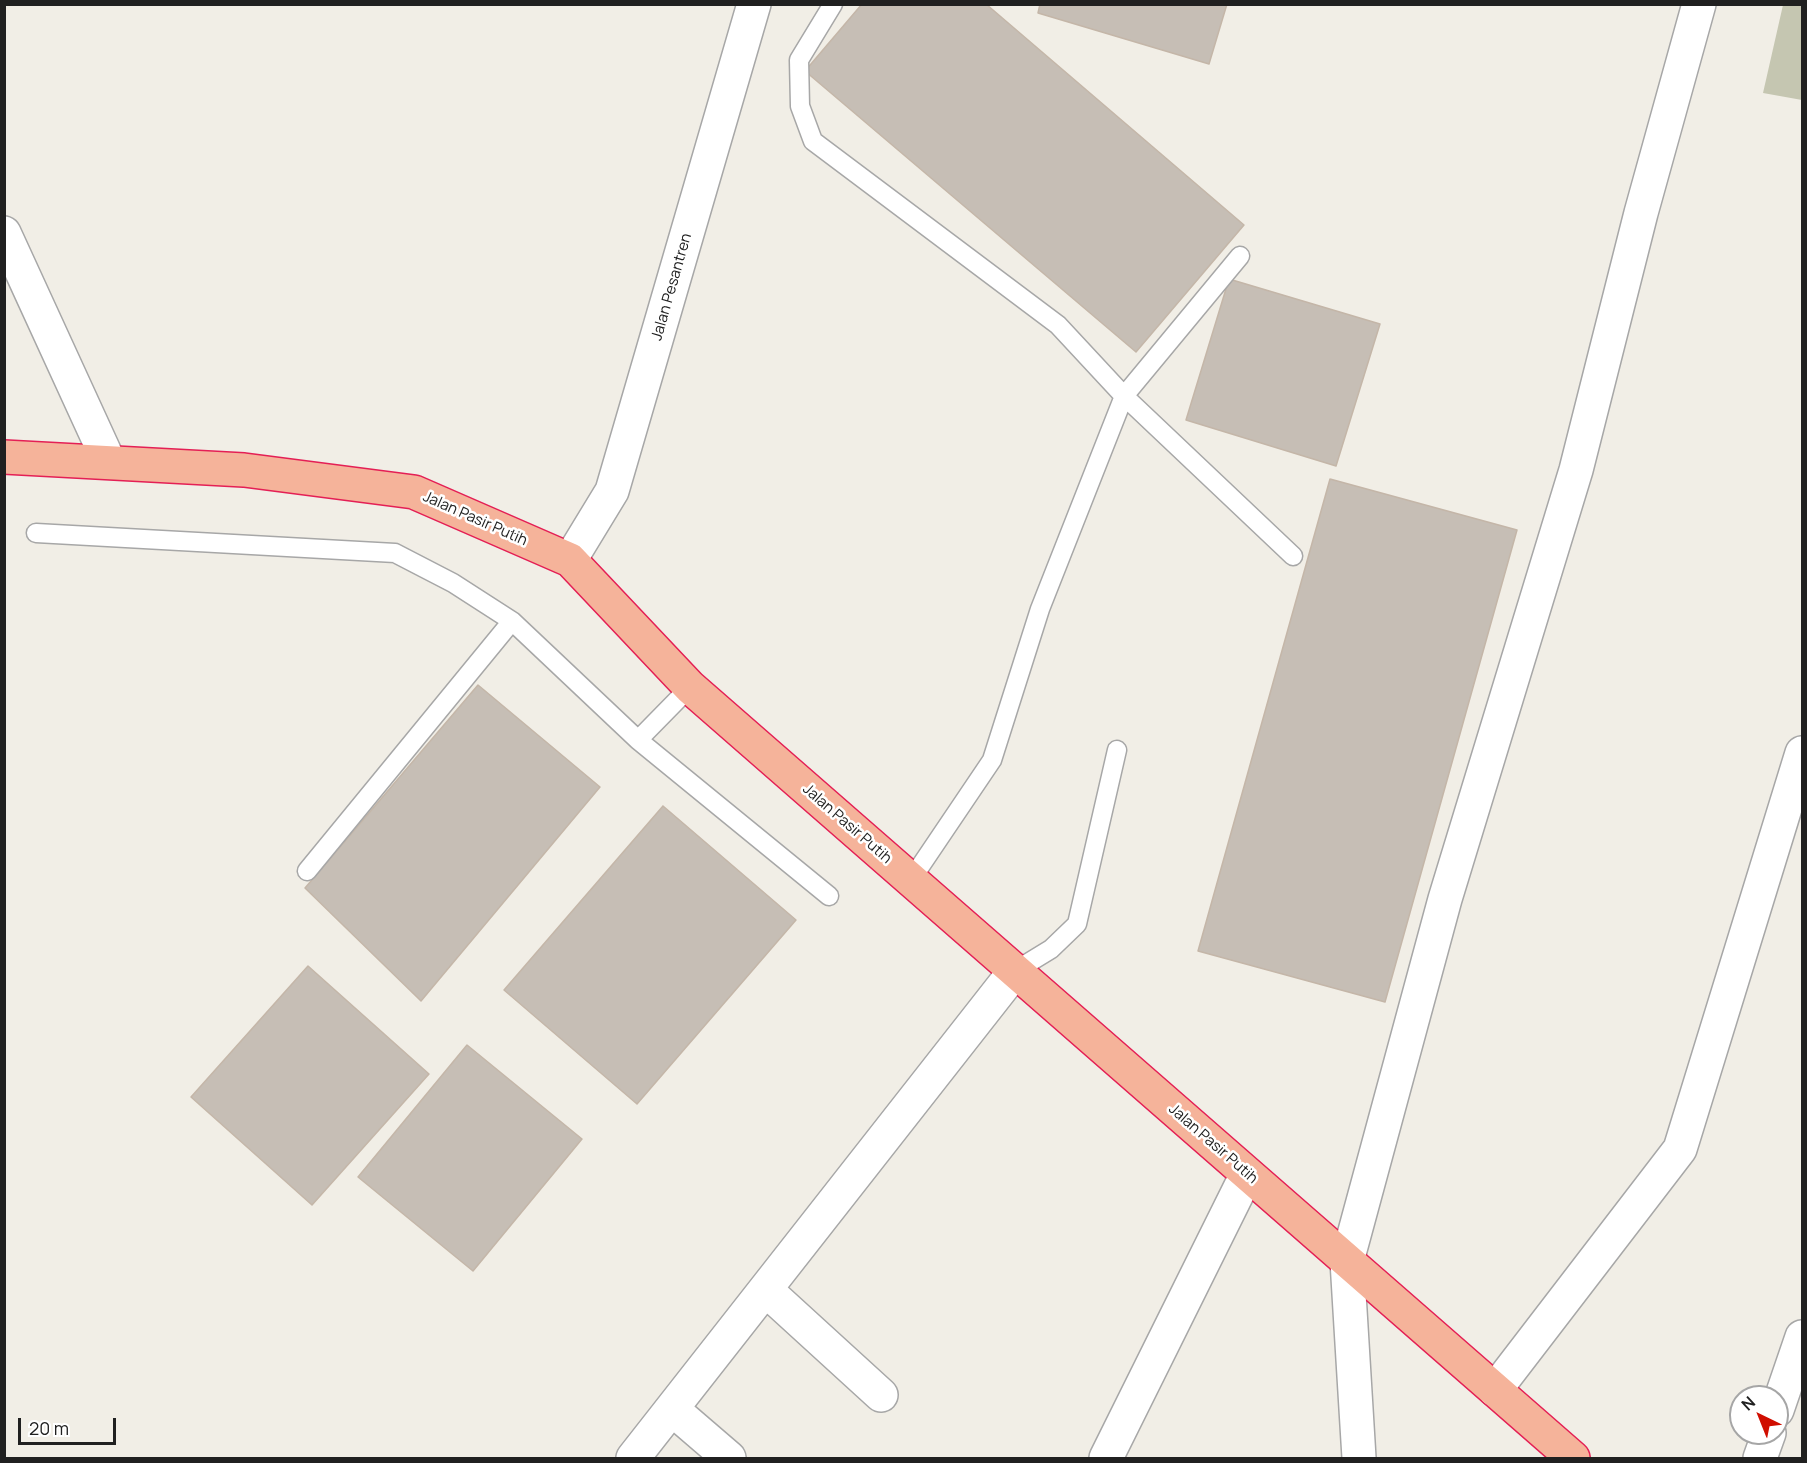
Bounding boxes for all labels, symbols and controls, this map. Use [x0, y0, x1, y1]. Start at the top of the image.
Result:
street label: Jalan Pesantren [648, 231, 696, 343]
street label: Jalan Pasir Putih [420, 488, 530, 550]
street label: Jalan Pasir Putih [799, 780, 895, 868]
street label: Jalan Pasir Putih [1165, 1100, 1261, 1188]
north arrow [1729, 1385, 1789, 1445]
text: N [1736, 1391, 1760, 1415]
scale bar [21, 1406, 118, 1444]
text: 20 m [29, 1416, 69, 1440]

